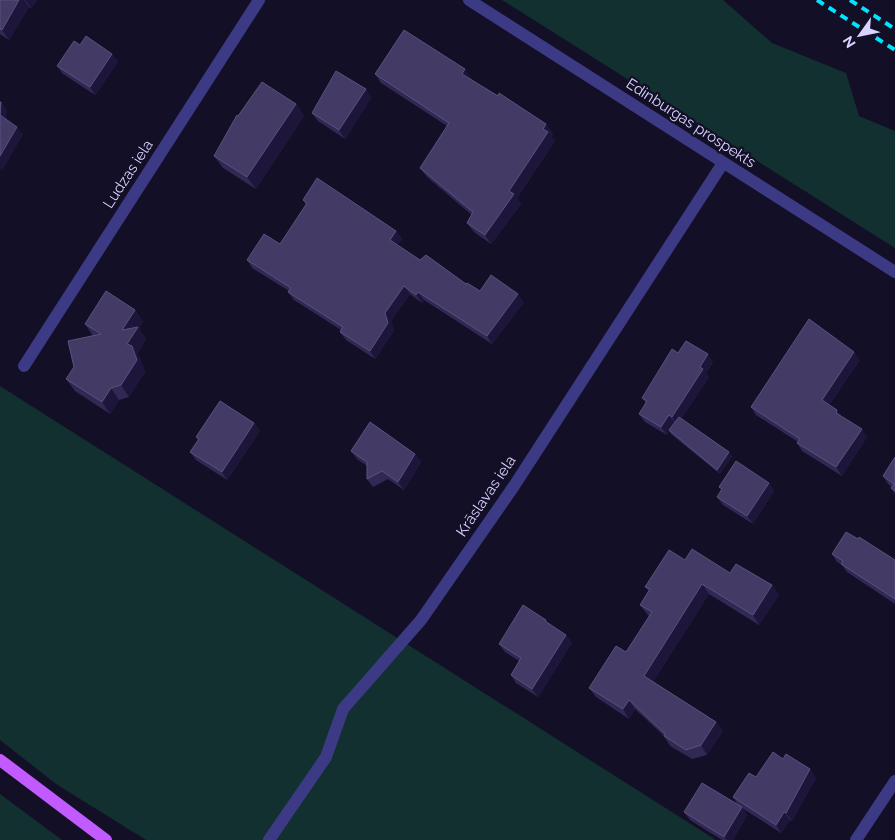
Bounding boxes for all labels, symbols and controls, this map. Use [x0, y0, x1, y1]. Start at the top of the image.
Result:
north arrow [835, 10, 885, 60]
text: N [839, 33, 859, 51]
street label: Edinburgas prospekts [623, 74, 759, 172]
street label: Ludzas iela [99, 136, 157, 212]
street label: Krāslavas iela [452, 452, 520, 540]

